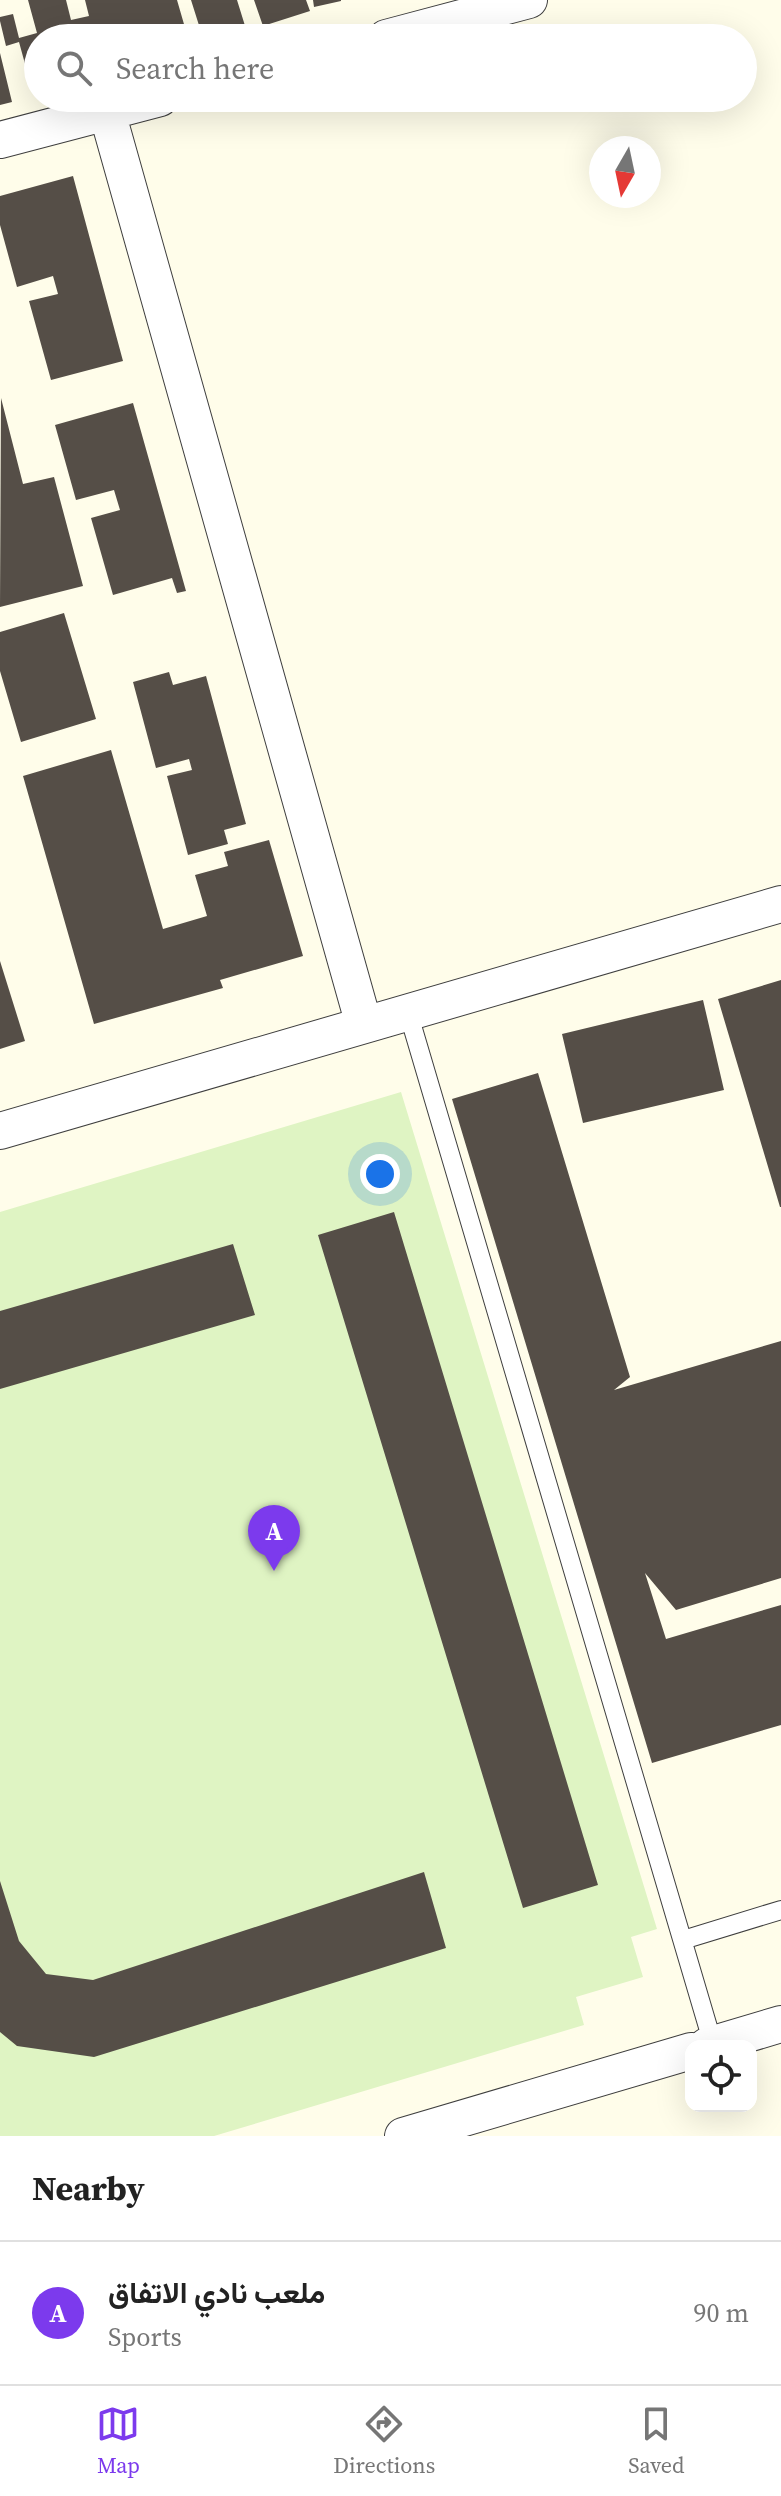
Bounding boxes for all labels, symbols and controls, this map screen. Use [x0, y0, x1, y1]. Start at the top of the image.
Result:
search box [24, 24, 757, 112]
icon: search [52, 46, 96, 90]
text: Search here [116, 48, 274, 89]
north arrow [589, 136, 661, 208]
your location [360, 1154, 400, 1194]
pin: A [248, 1505, 300, 1571]
map controls [685, 2040, 757, 2112]
button: locate [685, 2040, 757, 2112]
text: Nearby [32, 2165, 145, 2211]
text: ملعب نادي الاتفاق [108, 2272, 325, 2313]
text: A [49, 2295, 67, 2331]
text: 90 m [694, 2295, 749, 2331]
text: Sports [108, 2319, 182, 2355]
tab: Map [96, 2402, 140, 2480]
tab: Directions [333, 2402, 435, 2480]
tab: Saved [628, 2402, 685, 2480]

